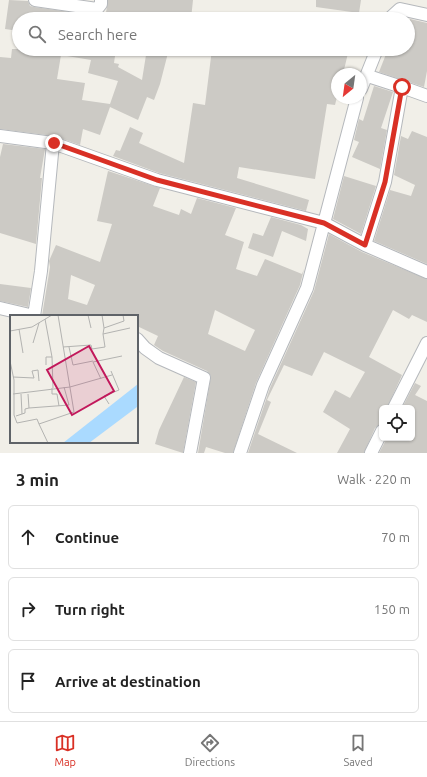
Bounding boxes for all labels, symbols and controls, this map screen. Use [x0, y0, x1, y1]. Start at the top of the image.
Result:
search box [12, 12, 415, 56]
icon: search [26, 23, 48, 45]
text: Search here [58, 26, 137, 43]
north arrow [331, 68, 367, 104]
route start [393, 78, 411, 96]
route end [45, 134, 63, 152]
inset map [10, 315, 138, 443]
map controls [379, 405, 415, 441]
button: locate [379, 405, 415, 441]
text: 3 min [16, 470, 59, 489]
text: Walk · 220 m [337, 472, 411, 486]
icon: ahead [17, 526, 39, 548]
text: Continue [55, 529, 119, 546]
text: 70 m [381, 530, 410, 544]
icon: right [17, 598, 39, 620]
text: Turn right [55, 601, 125, 618]
text: 150 m [374, 602, 410, 616]
icon: arrive [17, 670, 39, 692]
text: Arrive at destination [55, 673, 201, 690]
tab: Map [54, 732, 76, 768]
tab: Directions [185, 732, 235, 768]
tab: Saved [343, 732, 373, 768]

